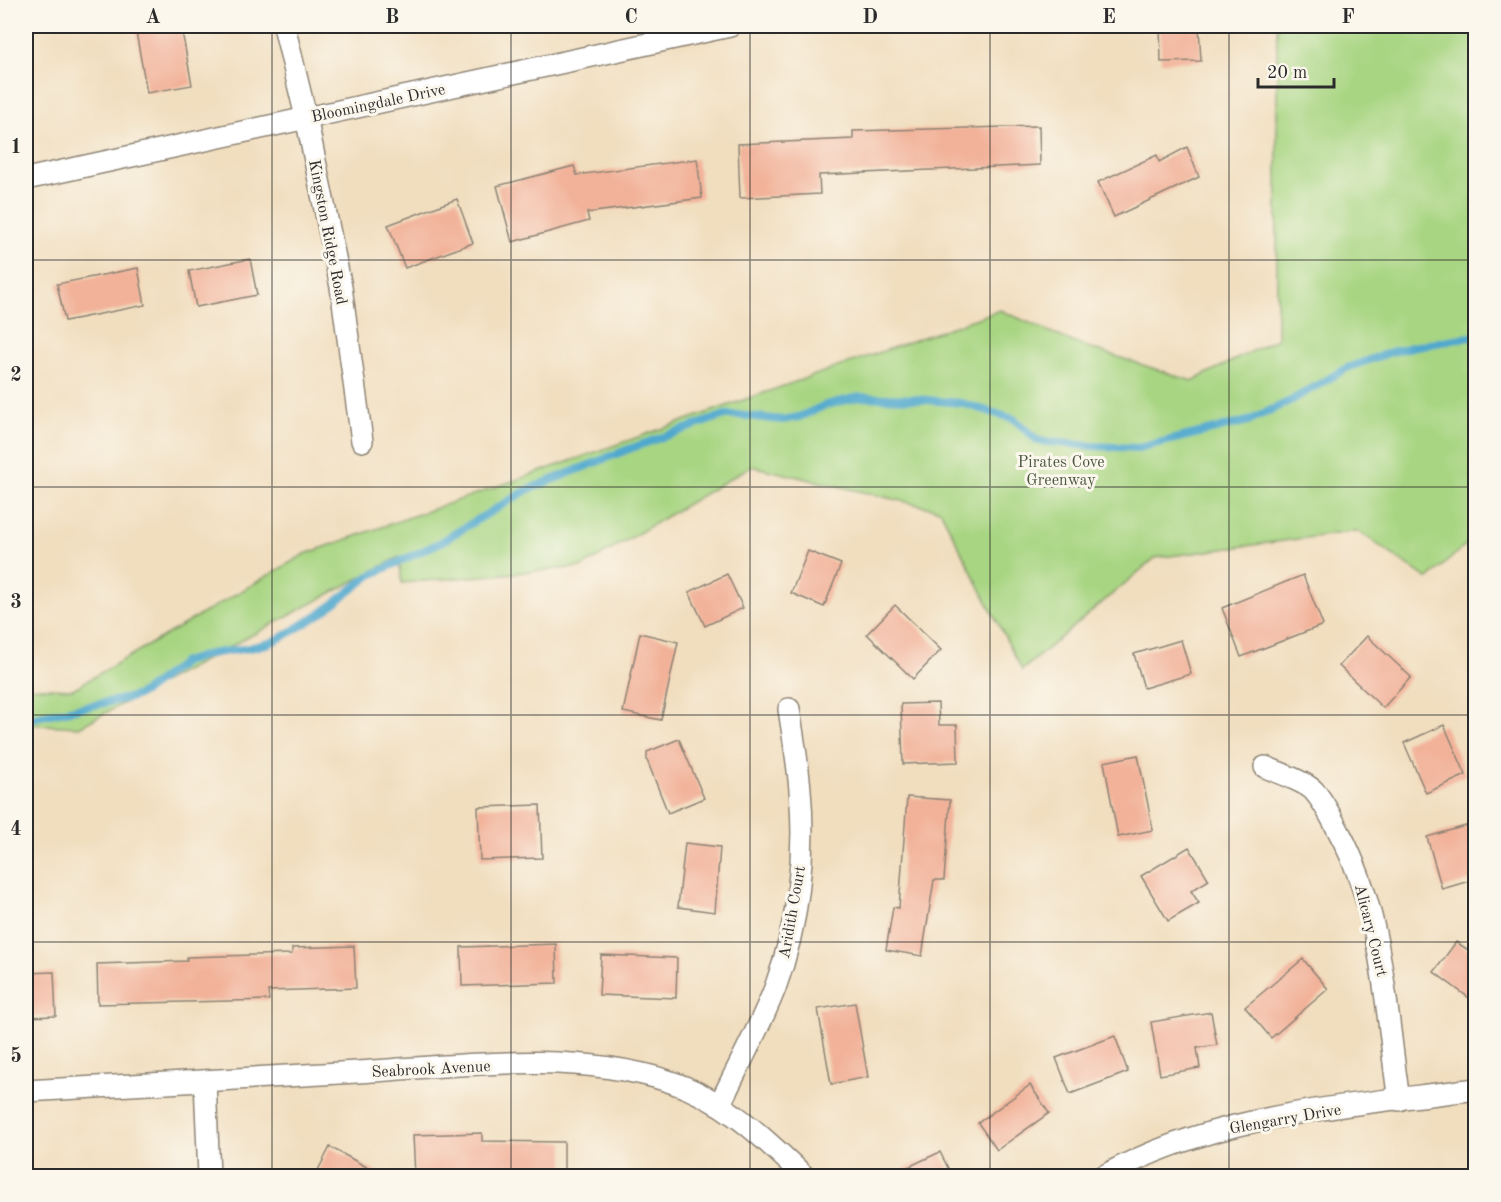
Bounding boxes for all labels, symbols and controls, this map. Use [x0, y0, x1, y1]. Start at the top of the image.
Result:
text: A [145, 8, 161, 28]
text: B [385, 8, 399, 28]
text: C [624, 8, 638, 28]
text: D [862, 8, 878, 28]
text: E [1102, 8, 1116, 28]
text: F [1341, 8, 1355, 28]
scale bar [1258, 51, 1334, 89]
text: 20 m [1267, 64, 1307, 82]
street label: Bloomingdale Drive [310, 82, 447, 126]
text: 1 [10, 138, 22, 158]
street label: Kingston Ridge Road [305, 158, 349, 306]
text: 2 [10, 366, 22, 386]
park label: Pirates Cove Greenway [1017, 455, 1105, 489]
text: 3 [10, 593, 22, 613]
text: 4 [10, 820, 22, 840]
street label: Aridith Court [777, 864, 809, 960]
street label: Alicary Court [1351, 883, 1389, 979]
text: 5 [10, 1046, 22, 1067]
street label: Seabrook Avenue [371, 1059, 491, 1081]
street label: Glengarry Drive [1228, 1102, 1342, 1138]

